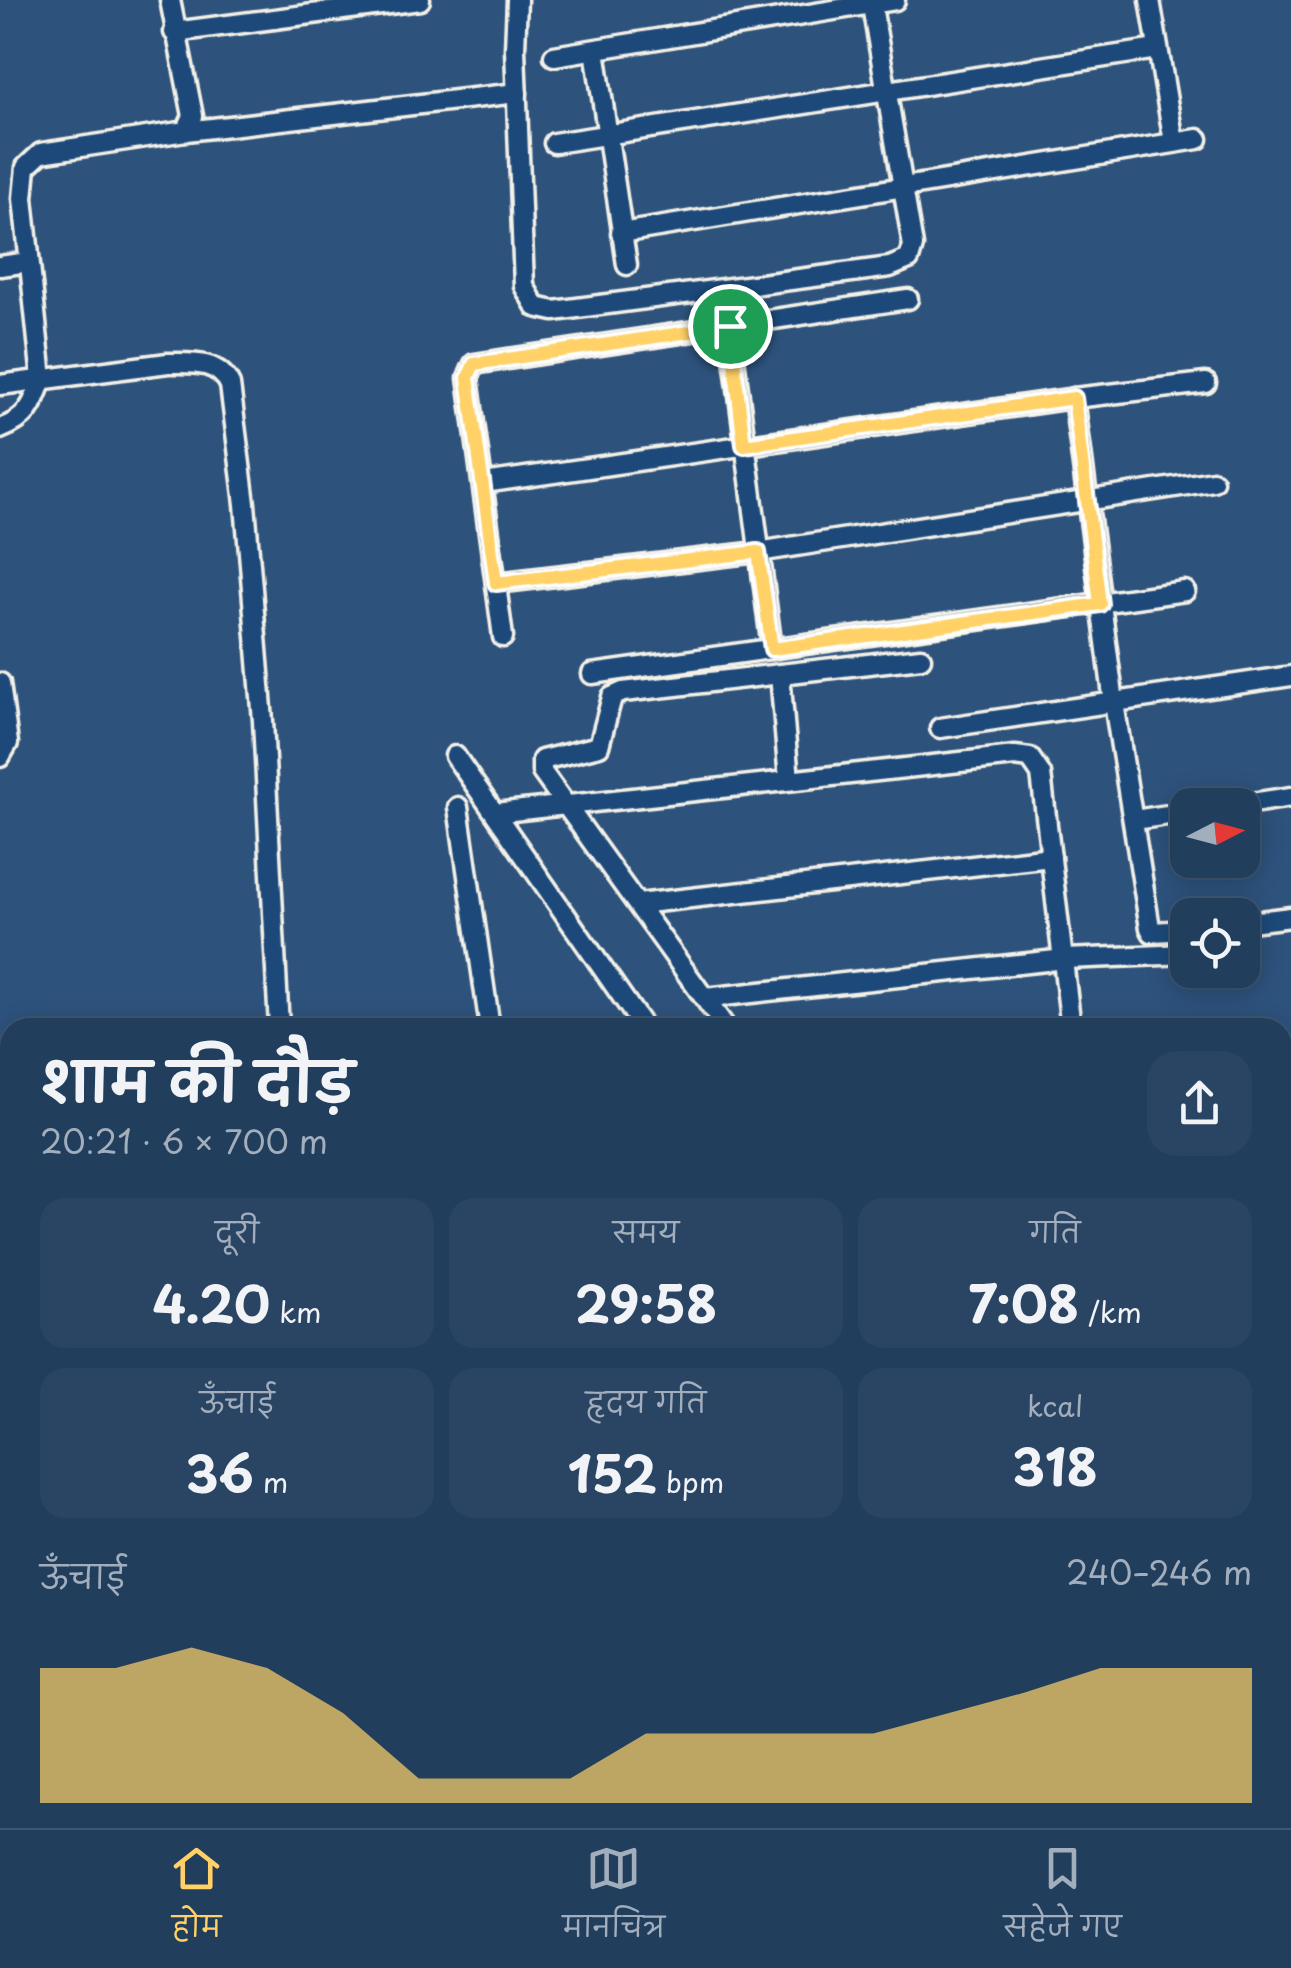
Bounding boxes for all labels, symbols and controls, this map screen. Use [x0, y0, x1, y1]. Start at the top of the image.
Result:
pin [688, 284, 773, 369]
icon: arrive [703, 299, 758, 354]
north arrow [1170, 788, 1260, 878]
map controls [1170, 788, 1260, 988]
button: locate [1170, 898, 1260, 988]
text: शाम की दौड़ [40, 1038, 354, 1121]
button: share [1147, 1051, 1252, 1156]
text: 20:21 · 6 × 700 m [40, 1117, 328, 1165]
text: दूरी [215, 1210, 259, 1253]
text: समय [613, 1210, 679, 1253]
text: गति [1030, 1210, 1080, 1253]
text: 4.20 [153, 1264, 270, 1340]
text: 29:58 [575, 1264, 717, 1340]
text: 7:08 [968, 1264, 1079, 1340]
text: km [270, 1290, 321, 1333]
text: /km [1079, 1290, 1142, 1333]
text: ऊँचाई [199, 1380, 275, 1423]
text: हृदय गति [586, 1380, 706, 1423]
text: kcal [1027, 1384, 1083, 1427]
text: 318 [1012, 1427, 1098, 1503]
text: 36 [186, 1434, 254, 1510]
text: 152 [568, 1434, 657, 1510]
text: m [254, 1460, 288, 1503]
text: bpm [657, 1460, 724, 1503]
text: 240–246 m [1066, 1548, 1252, 1596]
text: ऊँचाई [40, 1552, 126, 1600]
tab: होम [169, 1841, 224, 1958]
tab: मानचित्र [563, 1841, 665, 1958]
tab: सहेजे गए [1004, 1841, 1122, 1958]

